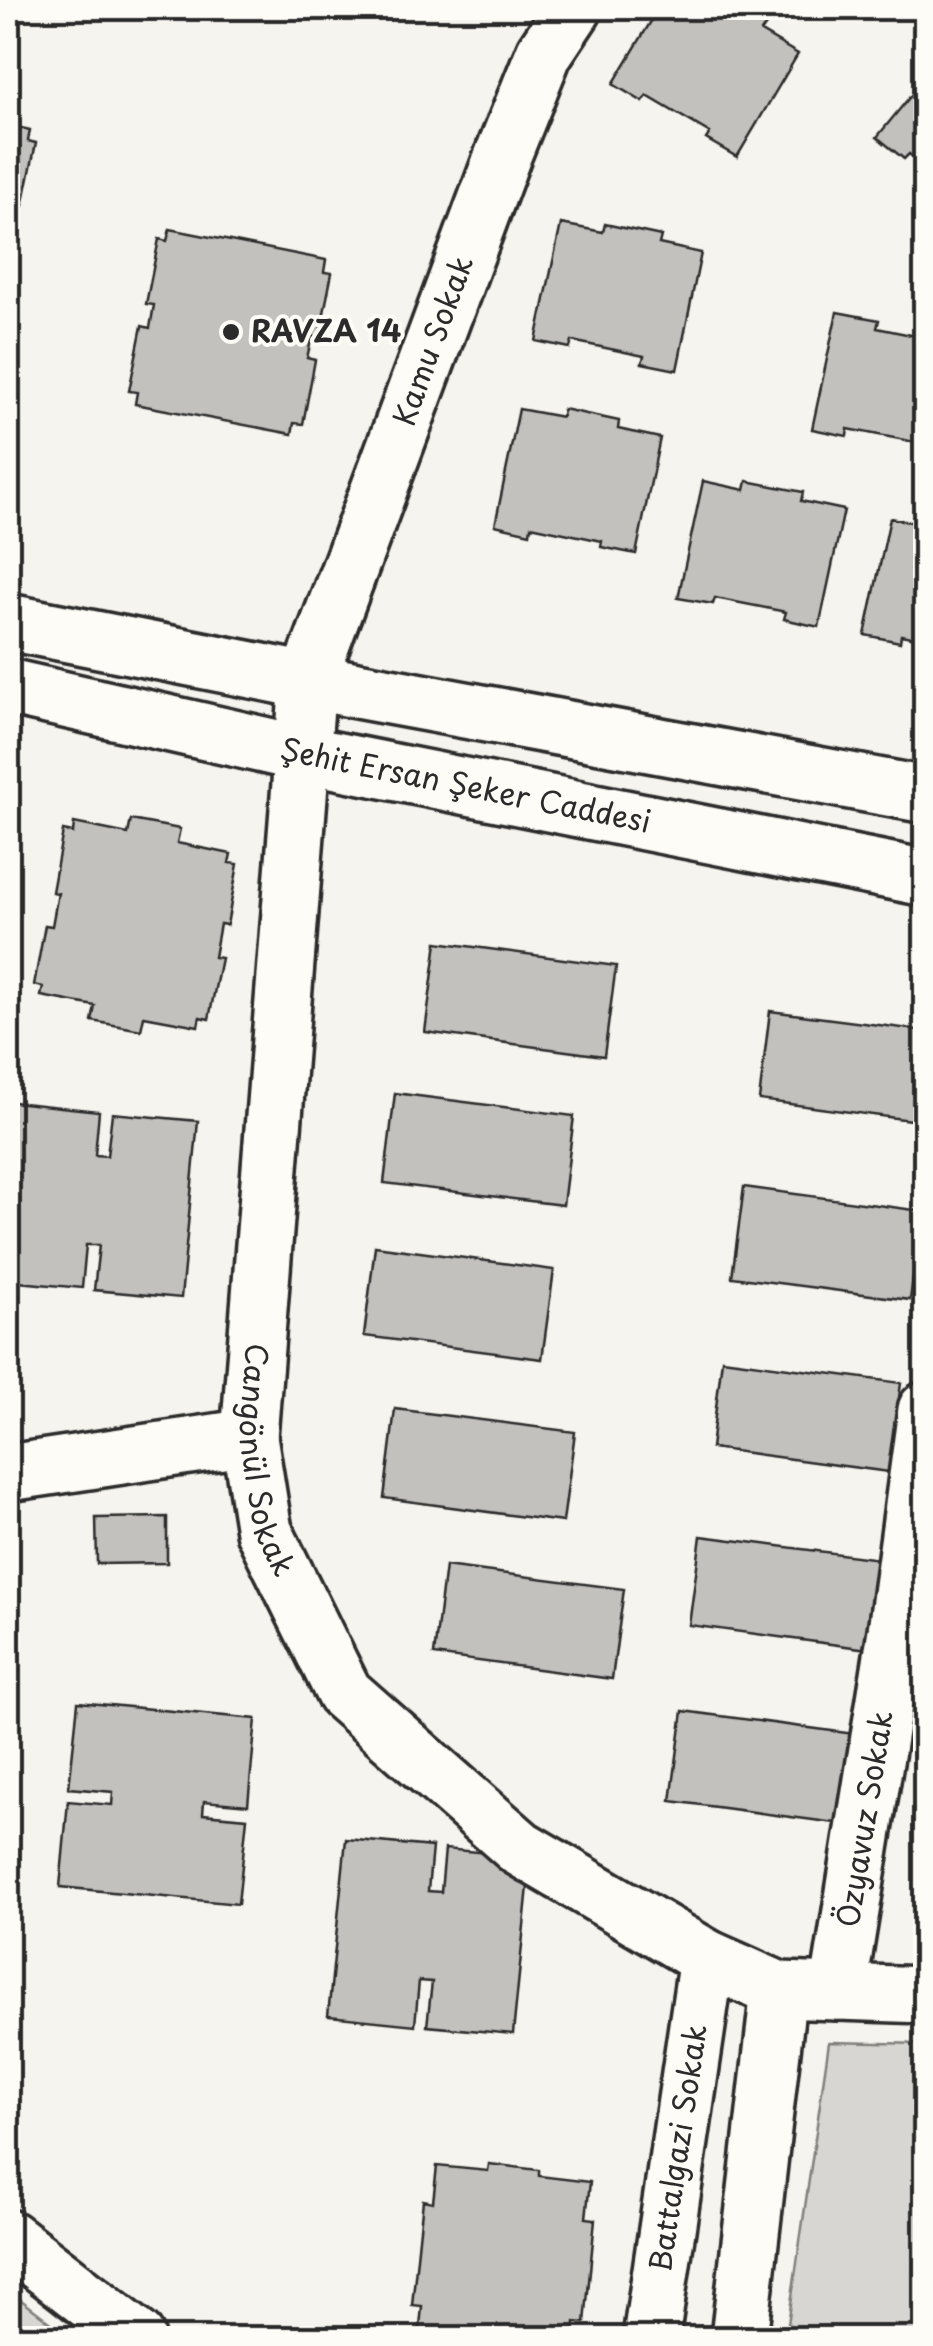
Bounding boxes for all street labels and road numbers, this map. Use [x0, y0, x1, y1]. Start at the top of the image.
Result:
street label: Kamu Sokak [380, 249, 483, 431]
street label: Şehit Ersan Şeker Caddesi [276, 725, 655, 843]
street label: Cangönül Sokak [229, 1342, 308, 1583]
street label: Özyavuz Sokak [824, 1707, 903, 1930]
street label: Battalgazi Sokak [636, 2021, 717, 2274]

